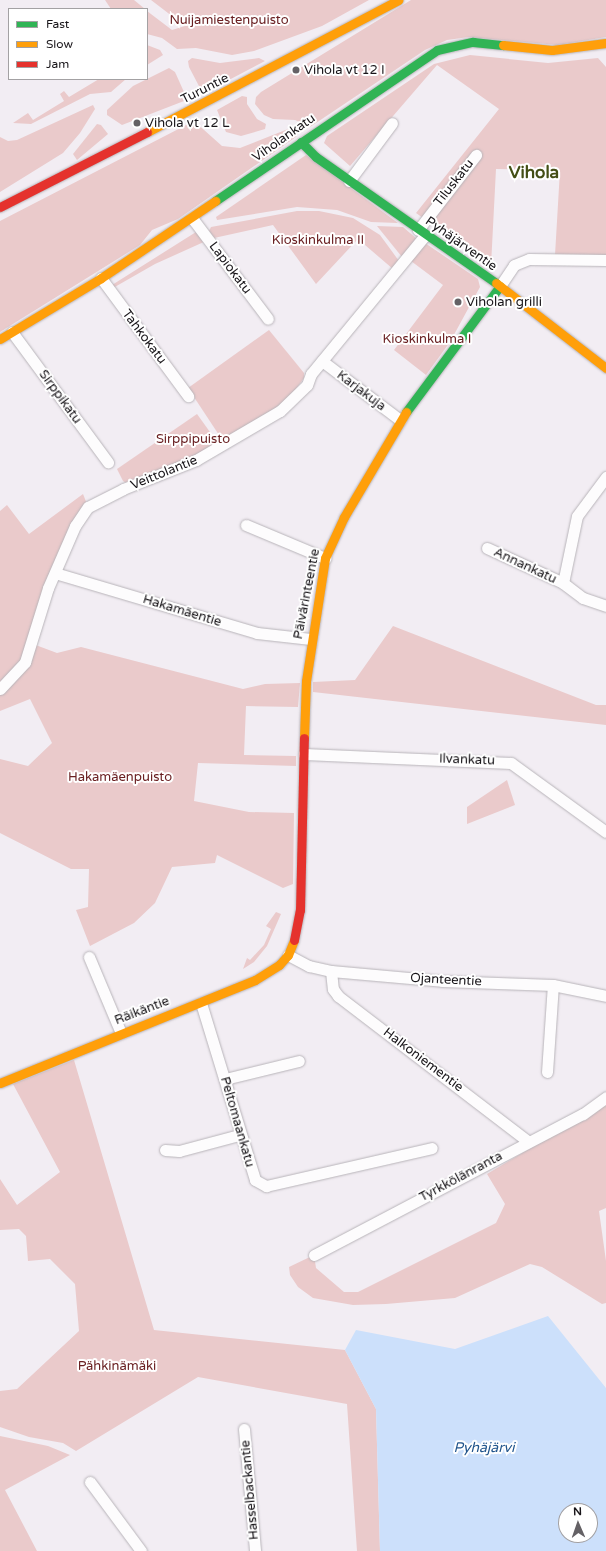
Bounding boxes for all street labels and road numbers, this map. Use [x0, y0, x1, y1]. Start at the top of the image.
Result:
street label: Turuntie [179, 70, 231, 108]
street label: Viholankatu [249, 111, 319, 165]
street label: Tiluskatu [431, 156, 477, 210]
street label: Pyhäjärventie [422, 214, 500, 274]
street label: Lapiokatu [205, 239, 255, 297]
street label: Tahkokatu [119, 307, 169, 367]
street label: Sirppikatu [35, 367, 85, 427]
street label: Karjakuja [333, 368, 389, 414]
street label: Veittolantie [128, 453, 200, 493]
street label: Annankatu [491, 545, 559, 587]
street label: Päivärinteentie [291, 547, 323, 641]
street label: Hakamäentie [141, 592, 223, 630]
street label: Ilvankatu [439, 751, 495, 769]
street label: Ojanteentie [410, 970, 482, 990]
street label: Räikäntie [112, 993, 172, 1029]
street label: Halkoniementie [380, 1025, 466, 1095]
street label: Peltomaankatu [217, 1075, 257, 1169]
street label: Tyrkkölänranta [417, 1149, 505, 1205]
street label: Hasselbackantie [238, 1439, 262, 1541]

